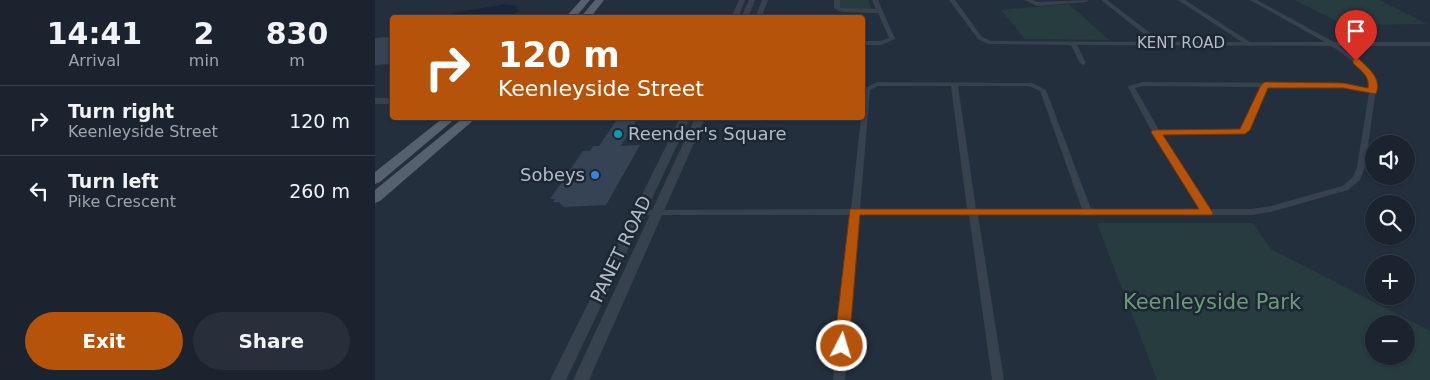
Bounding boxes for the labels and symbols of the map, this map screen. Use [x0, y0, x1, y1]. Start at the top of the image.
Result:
pin [1335, 10, 1377, 61]
street label: KENT ROAD [1137, 34, 1225, 52]
place label: Reender's Square [628, 123, 787, 144]
marker: Reender's Square [612, 128, 624, 140]
place label: Sobeys [520, 164, 585, 185]
marker: Sobeys [589, 169, 601, 181]
street label: PANET ROAD [586, 192, 655, 306]
park label: Keenleyside Park [1123, 290, 1302, 314]
position arrow [815, 319, 867, 371]

